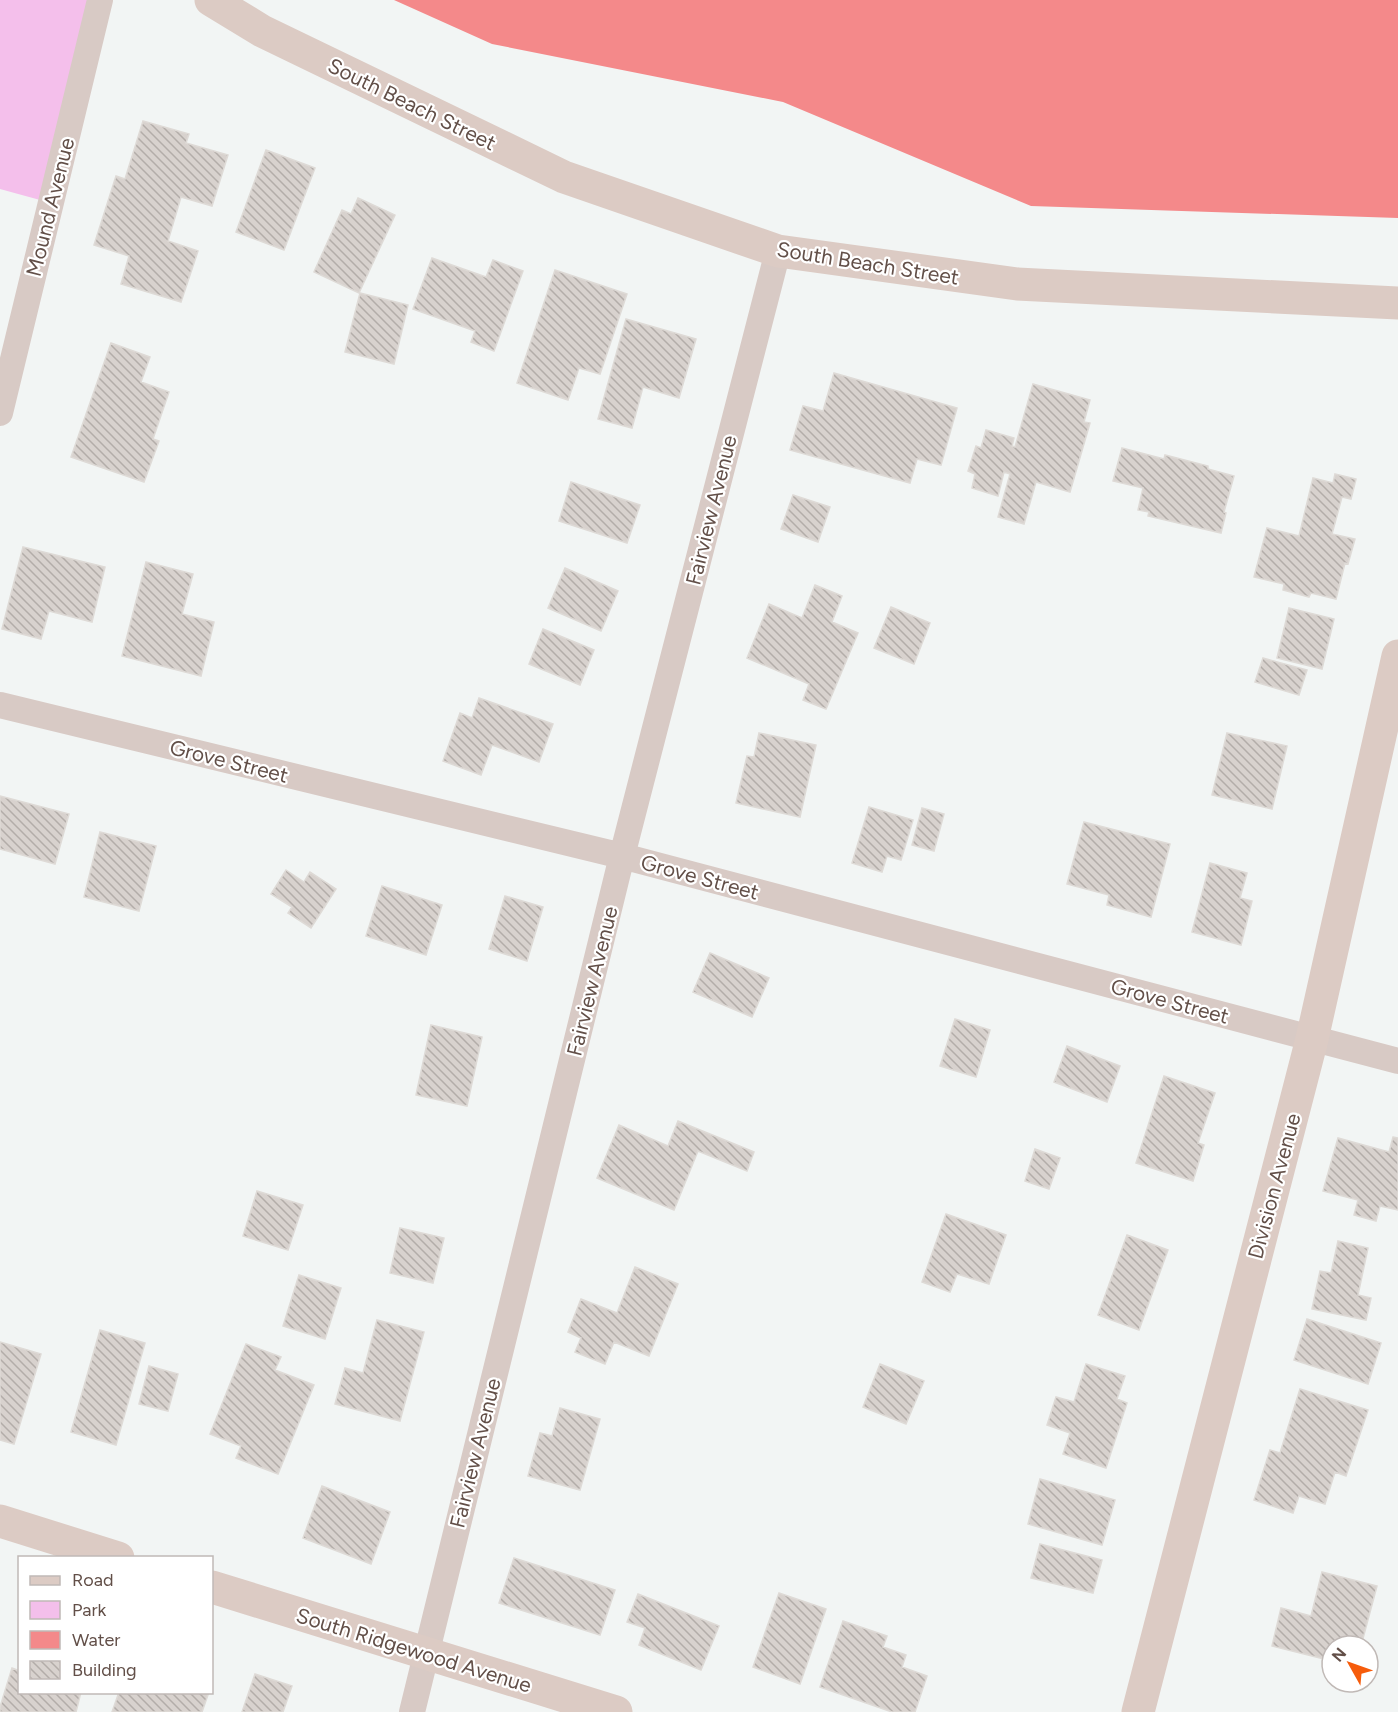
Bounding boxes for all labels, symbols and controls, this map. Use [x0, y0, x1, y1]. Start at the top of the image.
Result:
street label: South Beach Street [324, 52, 500, 156]
street label: Mound Avenue [21, 135, 79, 279]
street label: South Beach Street [775, 236, 961, 290]
street label: Fairview Avenue [680, 432, 742, 588]
street label: Grove Street [167, 734, 291, 788]
street label: Grove Street [638, 849, 762, 905]
street label: Fairview Avenue [561, 903, 623, 1059]
street label: Grove Street [1108, 973, 1232, 1029]
street label: Division Avenue [1243, 1110, 1305, 1262]
street label: Fairview Avenue [444, 1375, 506, 1531]
legend [18, 1556, 213, 1694]
text: Road [72, 1569, 113, 1591]
text: Park [72, 1599, 107, 1621]
street label: South Ridgewood Avenue [293, 1602, 535, 1698]
text: Water [72, 1629, 120, 1651]
north arrow [1320, 1634, 1380, 1694]
text: N [1328, 1644, 1350, 1666]
text: Building [72, 1659, 137, 1681]

